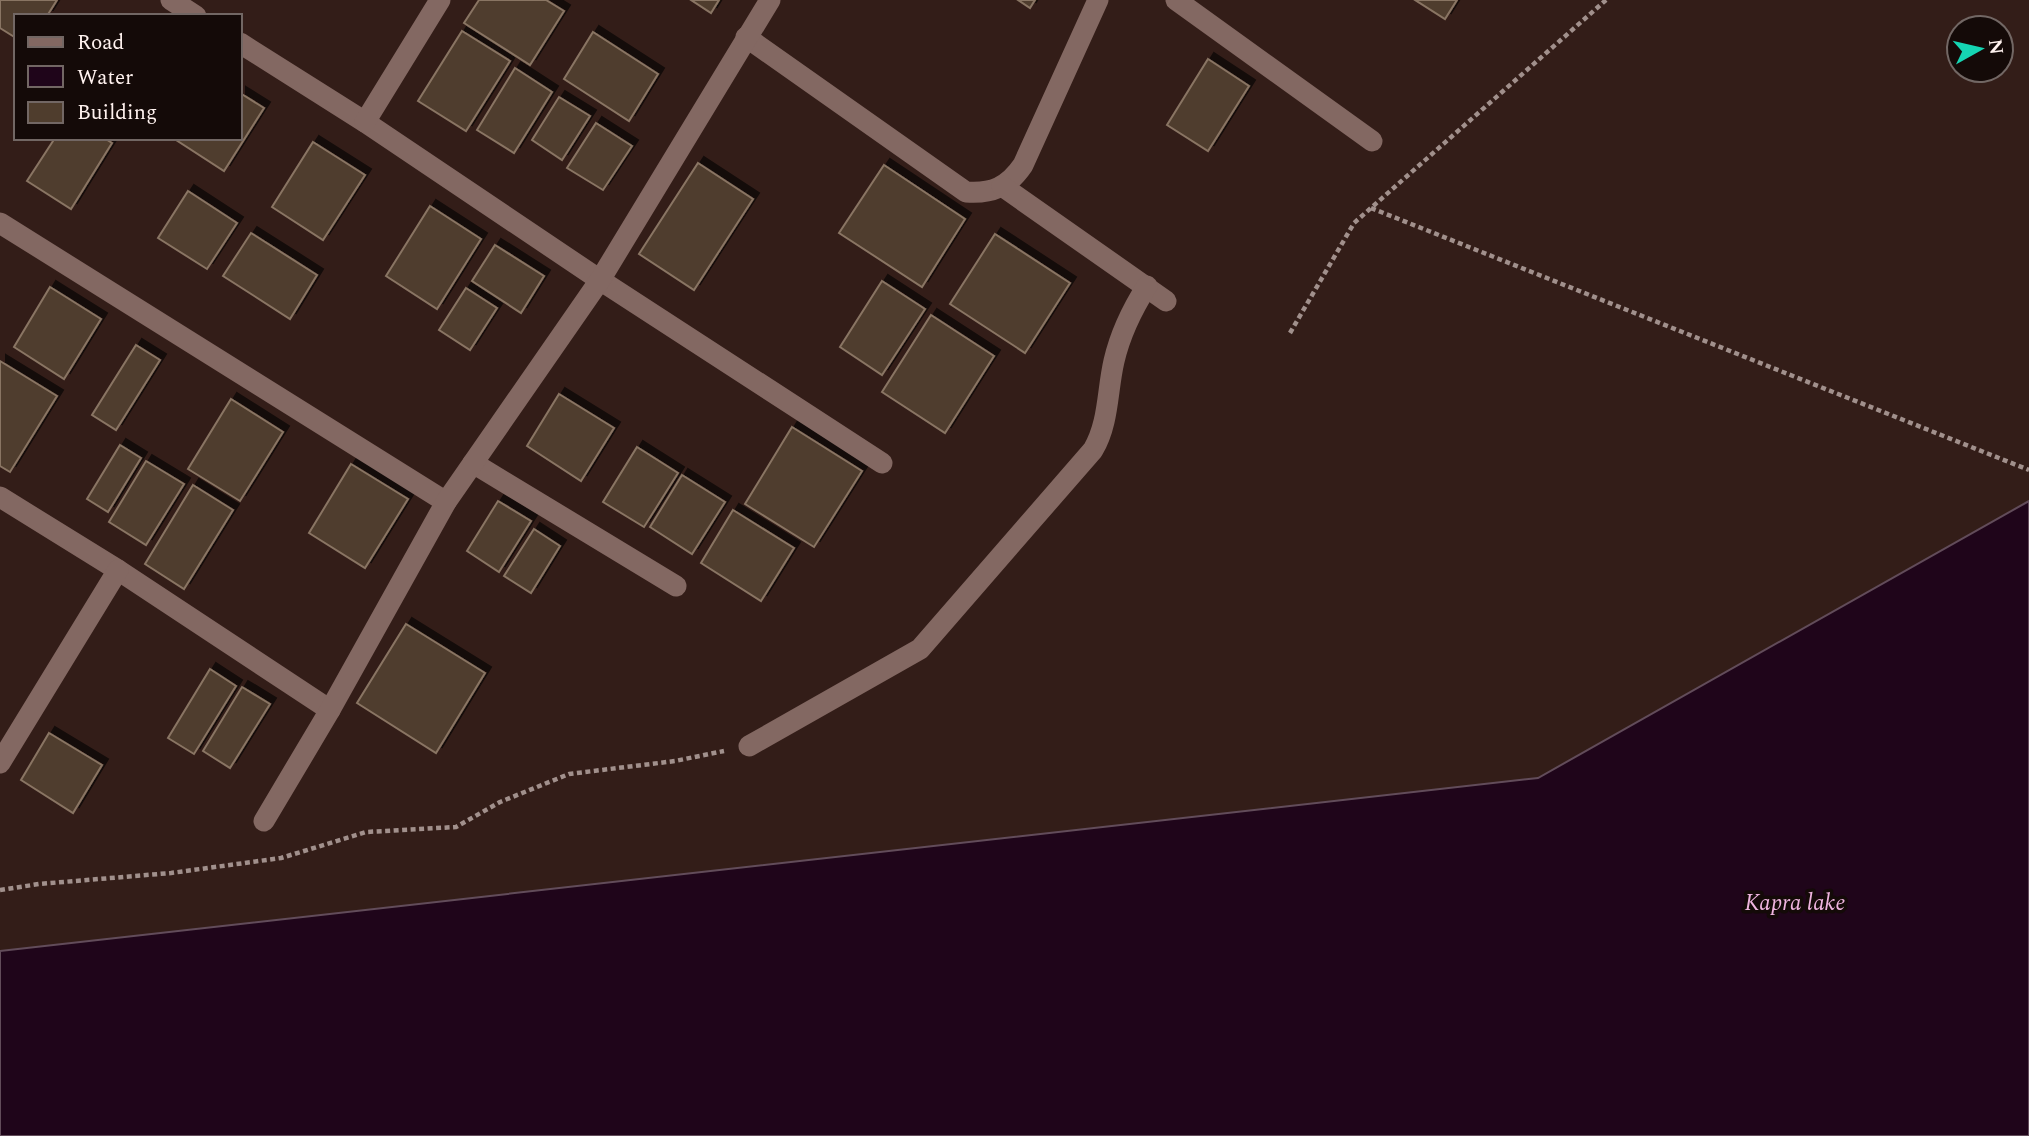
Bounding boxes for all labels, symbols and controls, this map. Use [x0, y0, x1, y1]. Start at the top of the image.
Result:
legend [14, 14, 242, 140]
north arrow [1945, 14, 2015, 84]
text: Road [77, 27, 124, 59]
text: N [1980, 37, 2011, 57]
text: Water [77, 62, 133, 94]
text: Building [77, 97, 157, 129]
water label: Kapra lake [1745, 886, 1845, 921]

